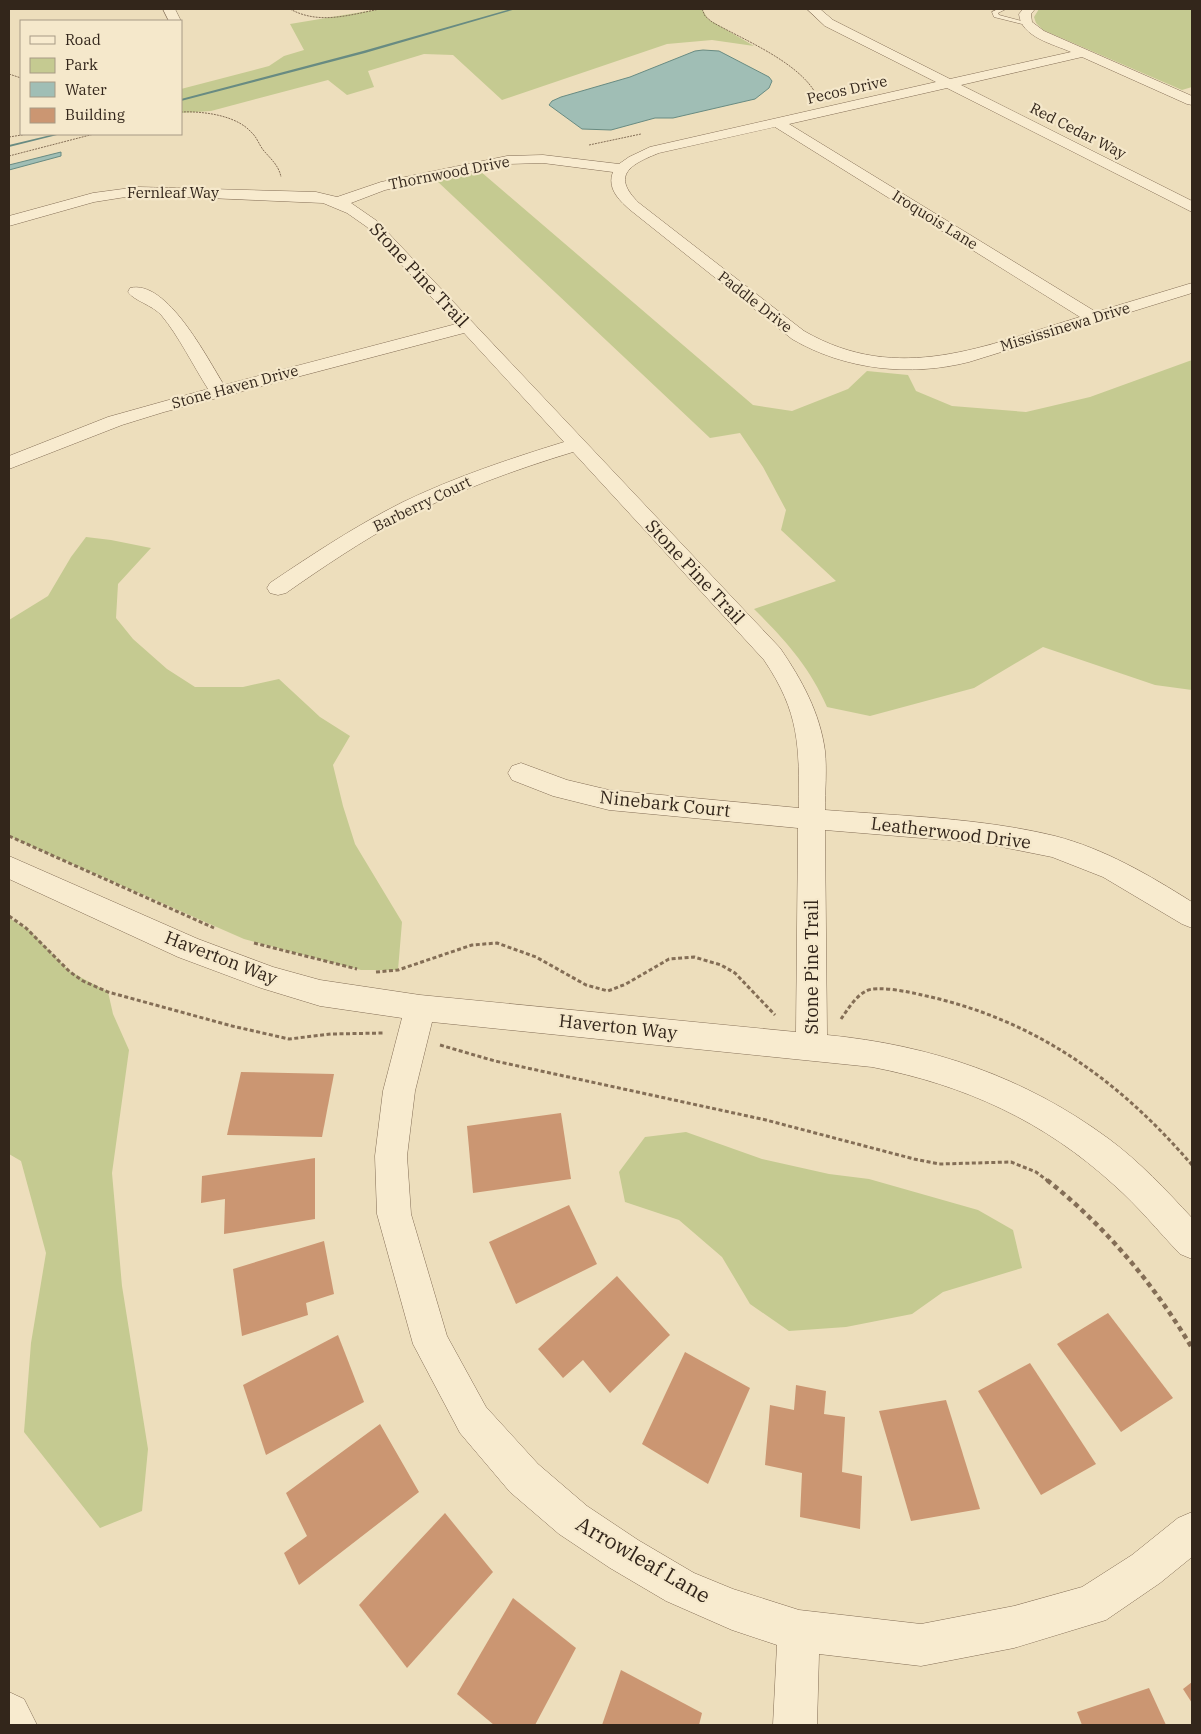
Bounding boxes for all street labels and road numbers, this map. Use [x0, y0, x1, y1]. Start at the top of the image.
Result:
street label: Pecos Drive [805, 71, 889, 108]
street label: Red Cedar Way [1027, 98, 1130, 163]
street label: Thornwood Drive [387, 151, 511, 194]
street label: Fernleaf Way [127, 183, 219, 202]
street label: Iroquois Lane [889, 186, 982, 253]
street label: Stone Pine Trail [365, 217, 474, 332]
street label: Paddle Drive [714, 267, 796, 337]
street label: Mississinewa Drive [998, 298, 1132, 355]
street label: Stone Haven Drive [169, 360, 300, 413]
street label: Barberry Court [370, 472, 474, 535]
street label: Stone Pine Trail [641, 514, 750, 629]
street label: Ninebark Court [598, 785, 732, 822]
street label: Leatherwood Drive [870, 811, 1032, 854]
street label: Stone Pine Trail [800, 900, 823, 1035]
street label: Haverton Way [162, 926, 281, 990]
street label: Haverton Way [558, 1009, 679, 1044]
street label: Arrowleaf Lane [571, 1509, 716, 1609]

